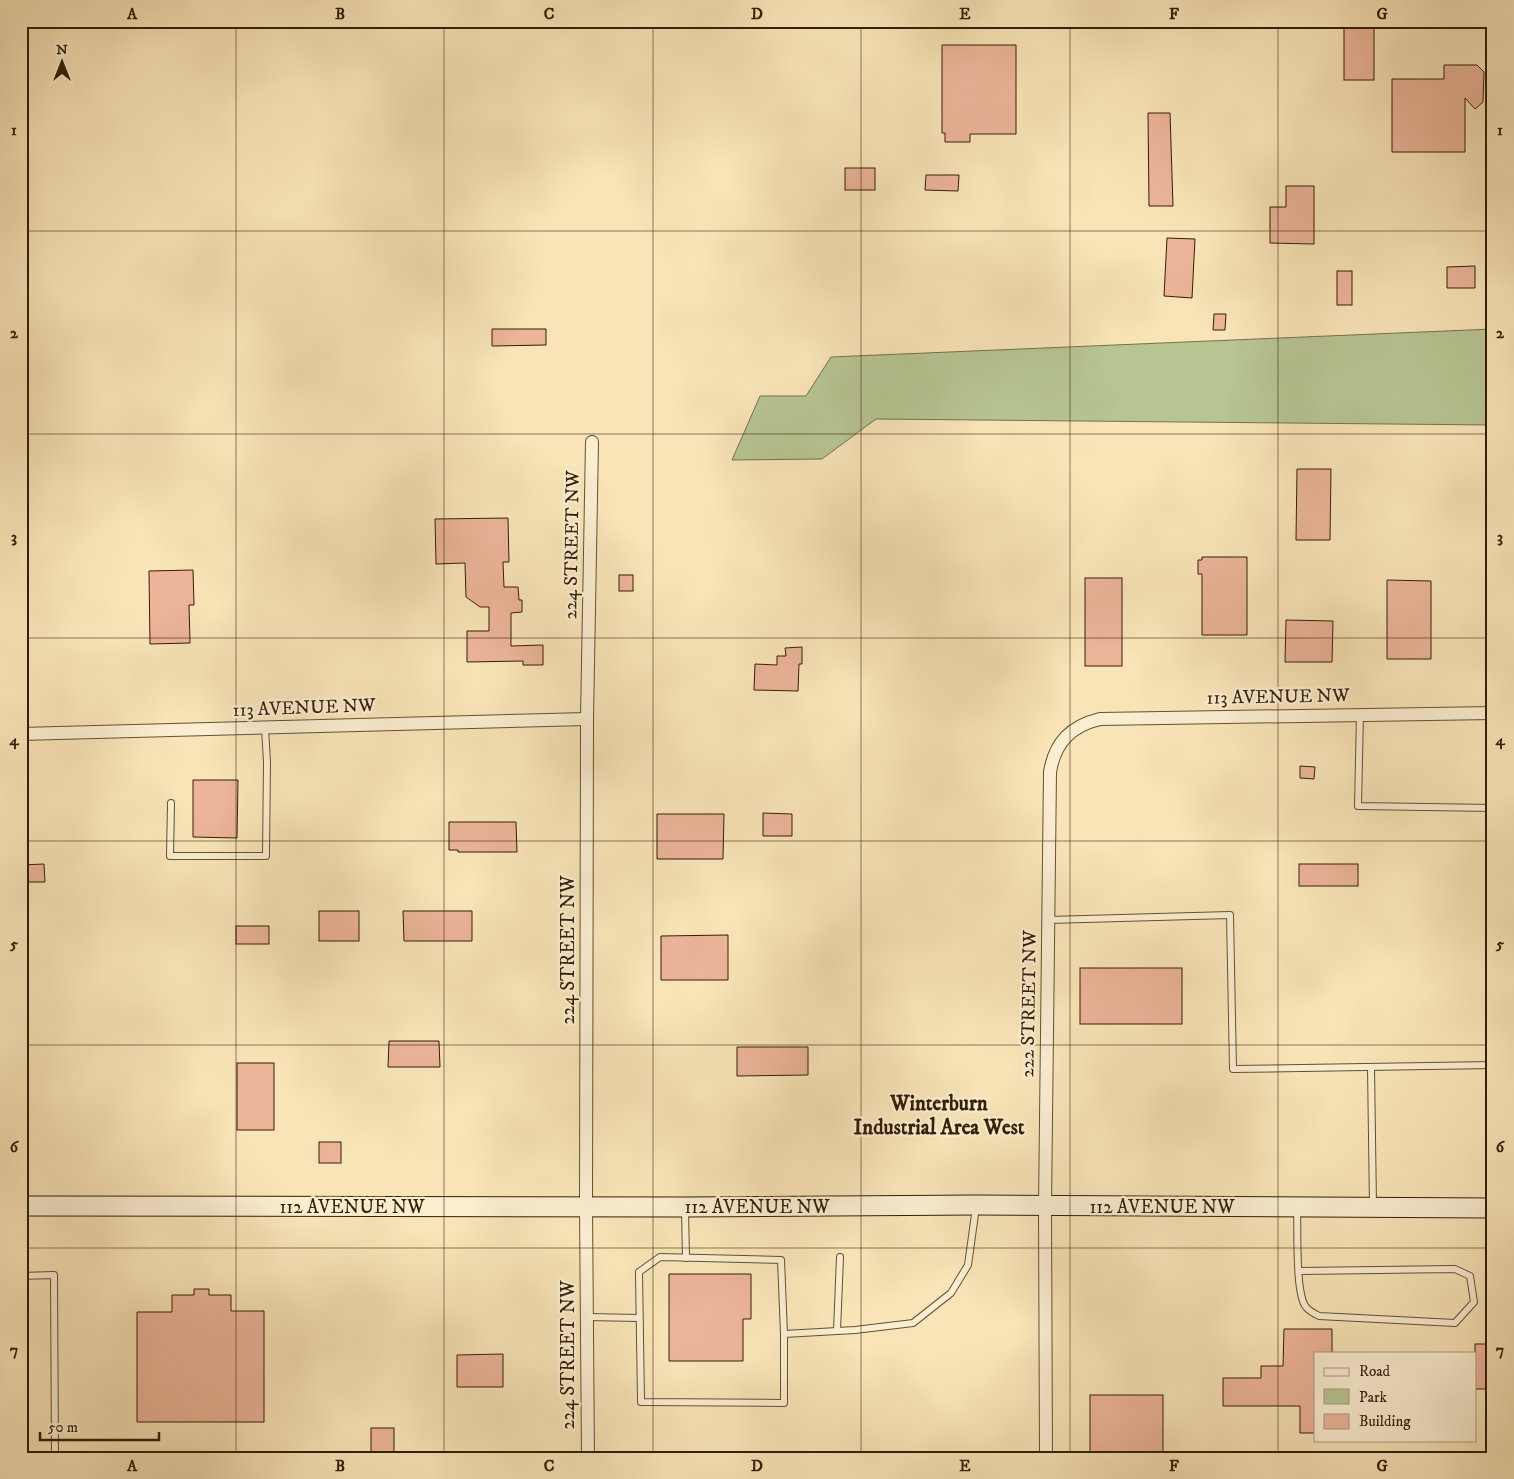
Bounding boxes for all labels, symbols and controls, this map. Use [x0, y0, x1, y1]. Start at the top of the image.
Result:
text: A [126, 4, 138, 24]
text: B [335, 4, 345, 24]
text: C [544, 4, 554, 24]
text: D [751, 4, 763, 24]
text: E [959, 4, 971, 24]
text: F [1169, 4, 1179, 24]
text: G [1376, 4, 1388, 24]
north arrow [38, 38, 88, 88]
text: N [56, 41, 68, 59]
text: 1 [11, 120, 17, 140]
text: 1 [1497, 120, 1503, 140]
text: 2 [10, 323, 19, 343]
text: 2 [1496, 323, 1505, 343]
street label: 224 STREET NW [559, 470, 585, 620]
text: 3 [11, 527, 17, 547]
text: 3 [1497, 527, 1503, 547]
street label: 113 AVENUE NW [1206, 684, 1350, 710]
street label: 113 AVENUE NW [232, 694, 376, 722]
text: 4 [8, 730, 19, 750]
text: 4 [1494, 730, 1505, 750]
street label: 224 STREET NW [557, 875, 580, 1025]
street label: 222 STREET NW [1016, 929, 1042, 1078]
text: 5 [9, 934, 18, 954]
text: 5 [1495, 934, 1504, 954]
district label: Winterburn Industrial Area West [854, 1091, 1025, 1141]
text: 6 [10, 1137, 20, 1157]
text: 6 [1496, 1137, 1506, 1157]
street label: 112 AVENUE NW [279, 1196, 425, 1219]
street label: 112 AVENUE NW [684, 1196, 830, 1219]
street label: 112 AVENUE NW [1089, 1196, 1235, 1219]
street label: 224 STREET NW [557, 1280, 580, 1430]
text: 7 [10, 1340, 18, 1360]
text: 7 [1496, 1340, 1504, 1360]
legend [1314, 1352, 1476, 1442]
text: Road [1359, 1362, 1391, 1381]
text: Park [1359, 1388, 1388, 1407]
scale bar [40, 1409, 159, 1441]
text: Building [1359, 1412, 1411, 1431]
text: 50 m [48, 1418, 78, 1437]
text: A [126, 1456, 138, 1476]
text: B [335, 1456, 345, 1476]
text: C [544, 1456, 554, 1476]
text: D [751, 1456, 763, 1476]
text: E [959, 1456, 971, 1476]
text: F [1169, 1456, 1179, 1476]
text: G [1376, 1456, 1388, 1476]

